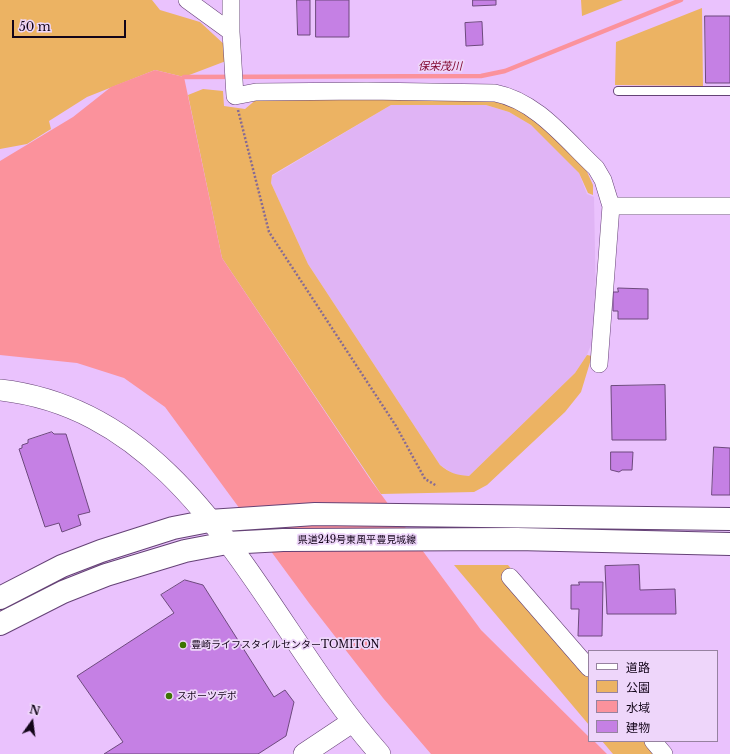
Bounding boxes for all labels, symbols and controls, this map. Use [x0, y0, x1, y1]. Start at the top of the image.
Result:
scale bar [14, 12, 128, 38]
text: 50 m [19, 19, 51, 34]
water label: 保栄茂川 [418, 60, 462, 74]
street label: 県道249号東風平豊見城線 [298, 534, 416, 546]
place label: 豊崎ライフスタイルセンターTOMITON [191, 639, 380, 651]
marker: 豊崎ライフスタイルセンターTOMITON [178, 640, 188, 650]
legend [588, 650, 718, 742]
text: 道路 [626, 660, 650, 675]
text: 公園 [626, 680, 650, 695]
place label: スポーツデポ [177, 690, 237, 702]
marker: スポーツデポ [164, 691, 174, 701]
text: 水域 [626, 700, 650, 715]
north arrow [12, 702, 52, 742]
text: N [28, 702, 42, 718]
text: 建物 [626, 720, 650, 735]

